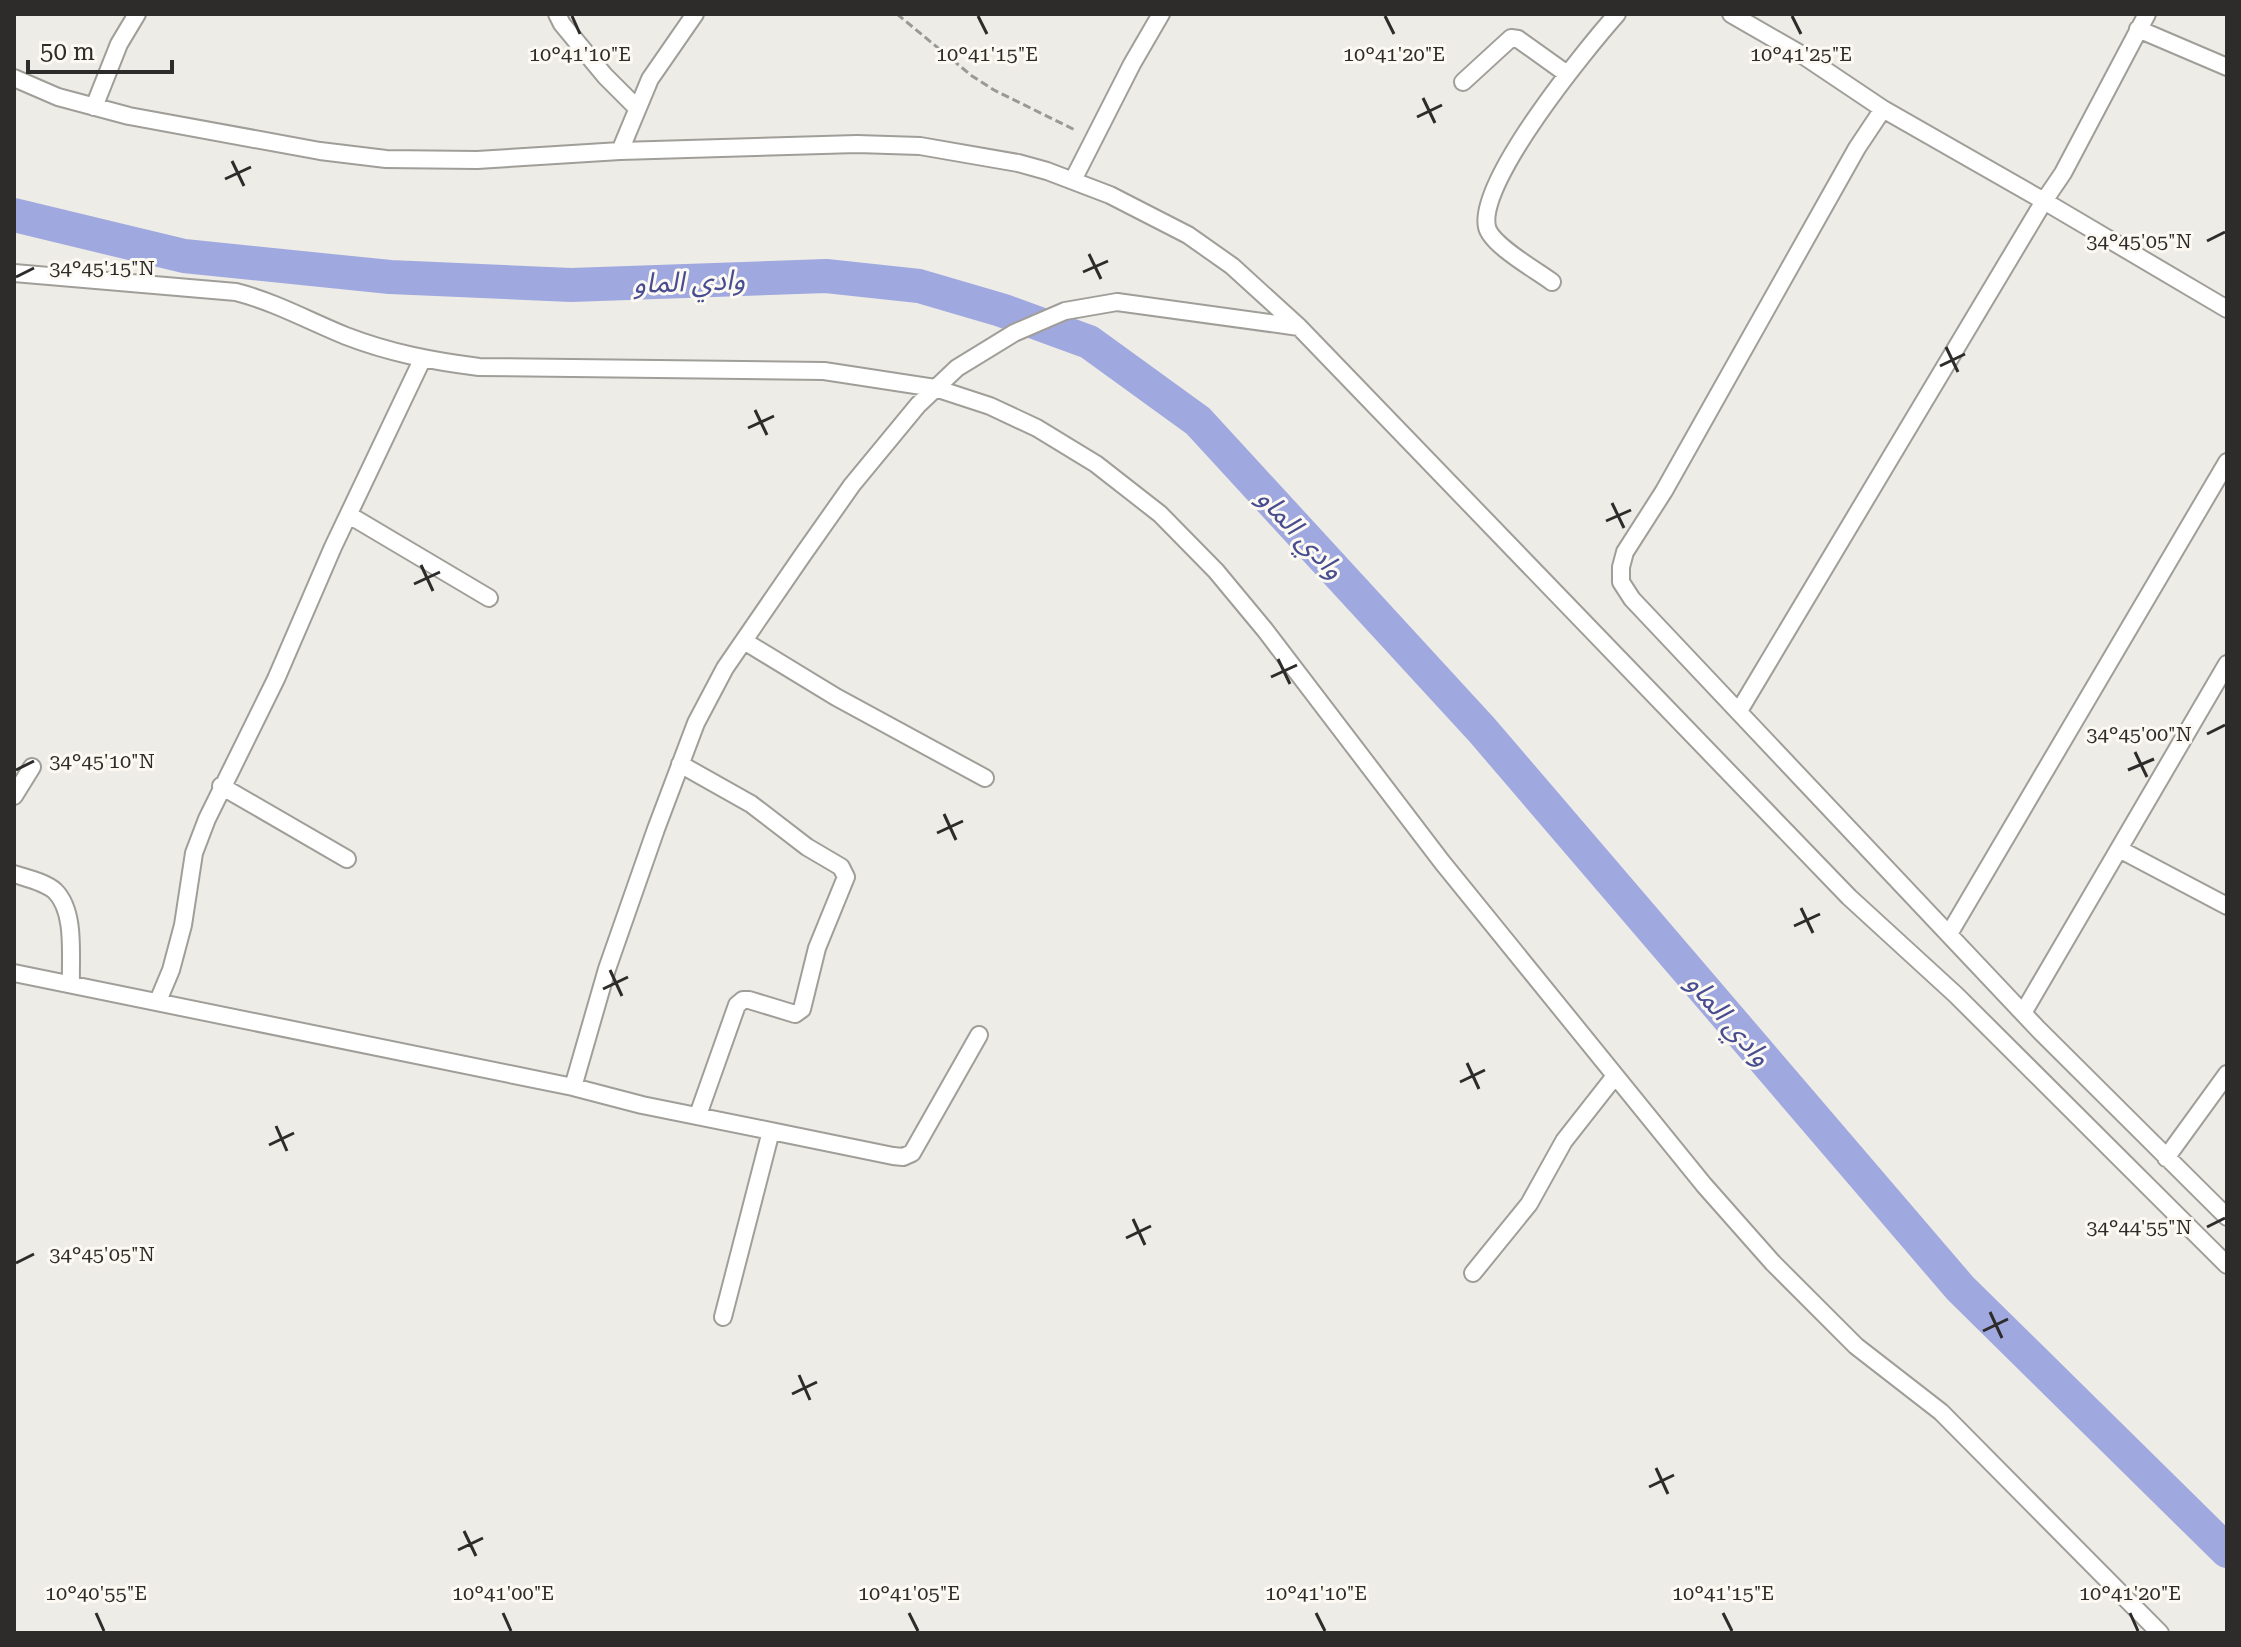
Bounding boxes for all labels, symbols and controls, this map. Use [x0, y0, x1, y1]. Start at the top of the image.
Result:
scale bar [28, 24, 172, 74]
text: 50 m [40, 38, 95, 66]
text: 10°41'10"E [529, 42, 631, 66]
text: 10°41'15"E [936, 42, 1038, 66]
text: 10°41'20"E [1343, 42, 1445, 66]
text: 10°41'25"E [1750, 42, 1852, 66]
text: 34°45'05"N [2086, 229, 2192, 253]
text: 34°45'15"N [49, 256, 155, 280]
water label: وادي الماو [633, 263, 746, 305]
water label: وادي الماو [1246, 481, 1351, 590]
text: 34°45'00"N [2086, 722, 2192, 746]
text: 34°45'10"N [49, 749, 155, 773]
water label: وادي الماو [1675, 966, 1778, 1076]
text: 34°44'55"N [2086, 1215, 2192, 1239]
text: 34°45'05"N [49, 1242, 155, 1266]
text: 10°40'55"E [45, 1581, 147, 1605]
text: 10°41'00"E [452, 1581, 554, 1605]
text: 10°41'05"E [858, 1581, 960, 1605]
text: 10°41'10"E [1265, 1581, 1367, 1605]
text: 10°41'15"E [1672, 1581, 1774, 1605]
text: 10°41'20"E [2079, 1581, 2181, 1605]

